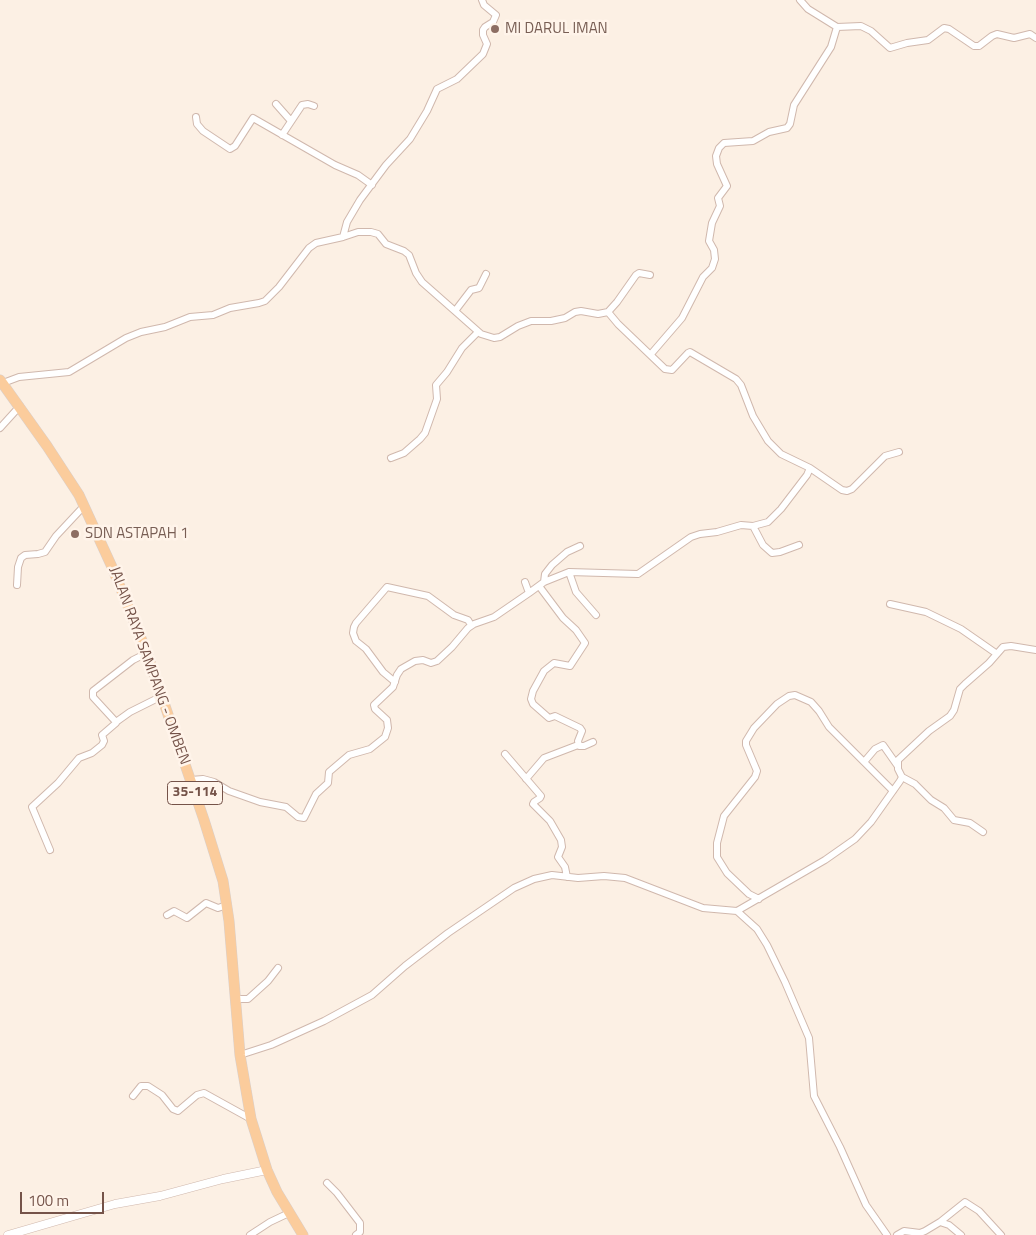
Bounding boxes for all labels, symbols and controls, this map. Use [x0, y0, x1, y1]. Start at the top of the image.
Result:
place label: MI DARUL IMAN [505, 20, 608, 38]
marker: MI DARUL IMAN [489, 23, 501, 35]
place label: SDN ASTAPAH 1 [85, 525, 189, 543]
marker: SDN ASTAPAH 1 [69, 528, 81, 540]
street label: JALAN RAYA SAMPANG - OMBEN [105, 565, 193, 767]
road number: 35-114 [168, 781, 222, 804]
scale bar [22, 1182, 106, 1214]
text: 100 m [28, 1189, 69, 1212]

